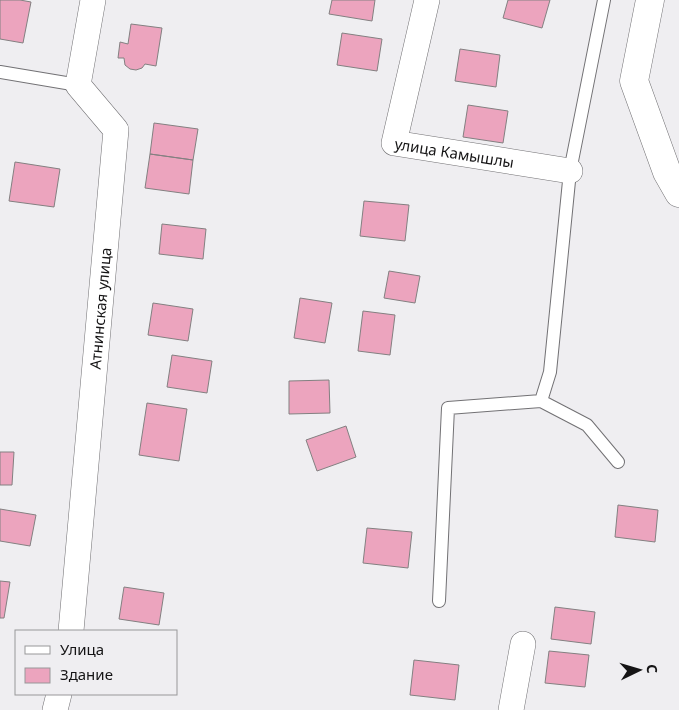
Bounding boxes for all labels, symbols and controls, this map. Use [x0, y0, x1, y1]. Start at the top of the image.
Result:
street label: улица Камышлы [393, 133, 516, 172]
street label: Атнинская улица [85, 246, 115, 370]
legend [15, 630, 178, 695]
text: Улица [60, 639, 104, 659]
north arrow [614, 645, 664, 695]
text: С [643, 663, 662, 674]
text: Здание [60, 664, 113, 684]

